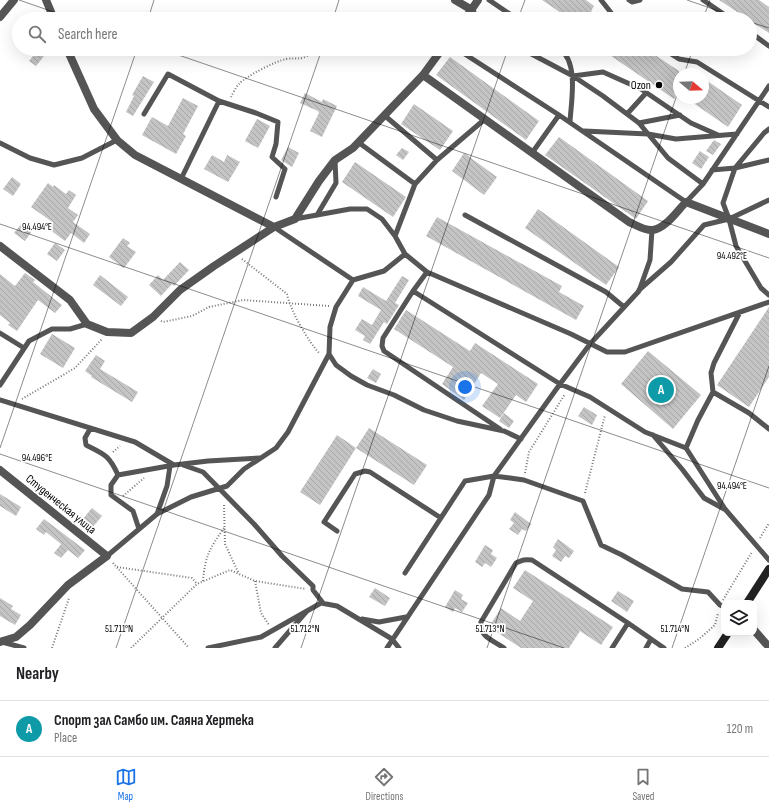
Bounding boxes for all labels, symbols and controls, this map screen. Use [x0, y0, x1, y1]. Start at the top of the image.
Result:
search box [12, 12, 757, 56]
icon: search [26, 23, 48, 45]
text: Search here [58, 25, 118, 44]
north arrow [673, 68, 709, 104]
place label: Ozon [631, 78, 651, 93]
marker: Ozon [654, 80, 664, 90]
text: 94.494°E [22, 221, 52, 233]
text: 94.492°E [717, 250, 747, 262]
pin: A [648, 375, 674, 405]
your location [455, 377, 475, 397]
text: 94.496°E [22, 452, 52, 464]
street label: Студенческая улица [22, 471, 99, 538]
text: 94.494°E [717, 480, 747, 492]
map controls [721, 600, 757, 636]
button: layers [721, 600, 757, 636]
text: 51.711°N [105, 623, 133, 635]
text: 51.712°N [290, 623, 320, 635]
text: 51.713°N [475, 623, 505, 635]
text: 51.714°N [661, 623, 689, 635]
text: Nearby [16, 664, 59, 684]
text: Спорт зал Самбо им. Саяна Хертека [54, 711, 254, 730]
text: A [26, 721, 32, 737]
text: 120 m [727, 721, 753, 737]
text: Place [54, 730, 77, 746]
tab: Map [115, 766, 137, 803]
tab: Directions [366, 766, 403, 803]
tab: Saved [632, 766, 654, 803]

